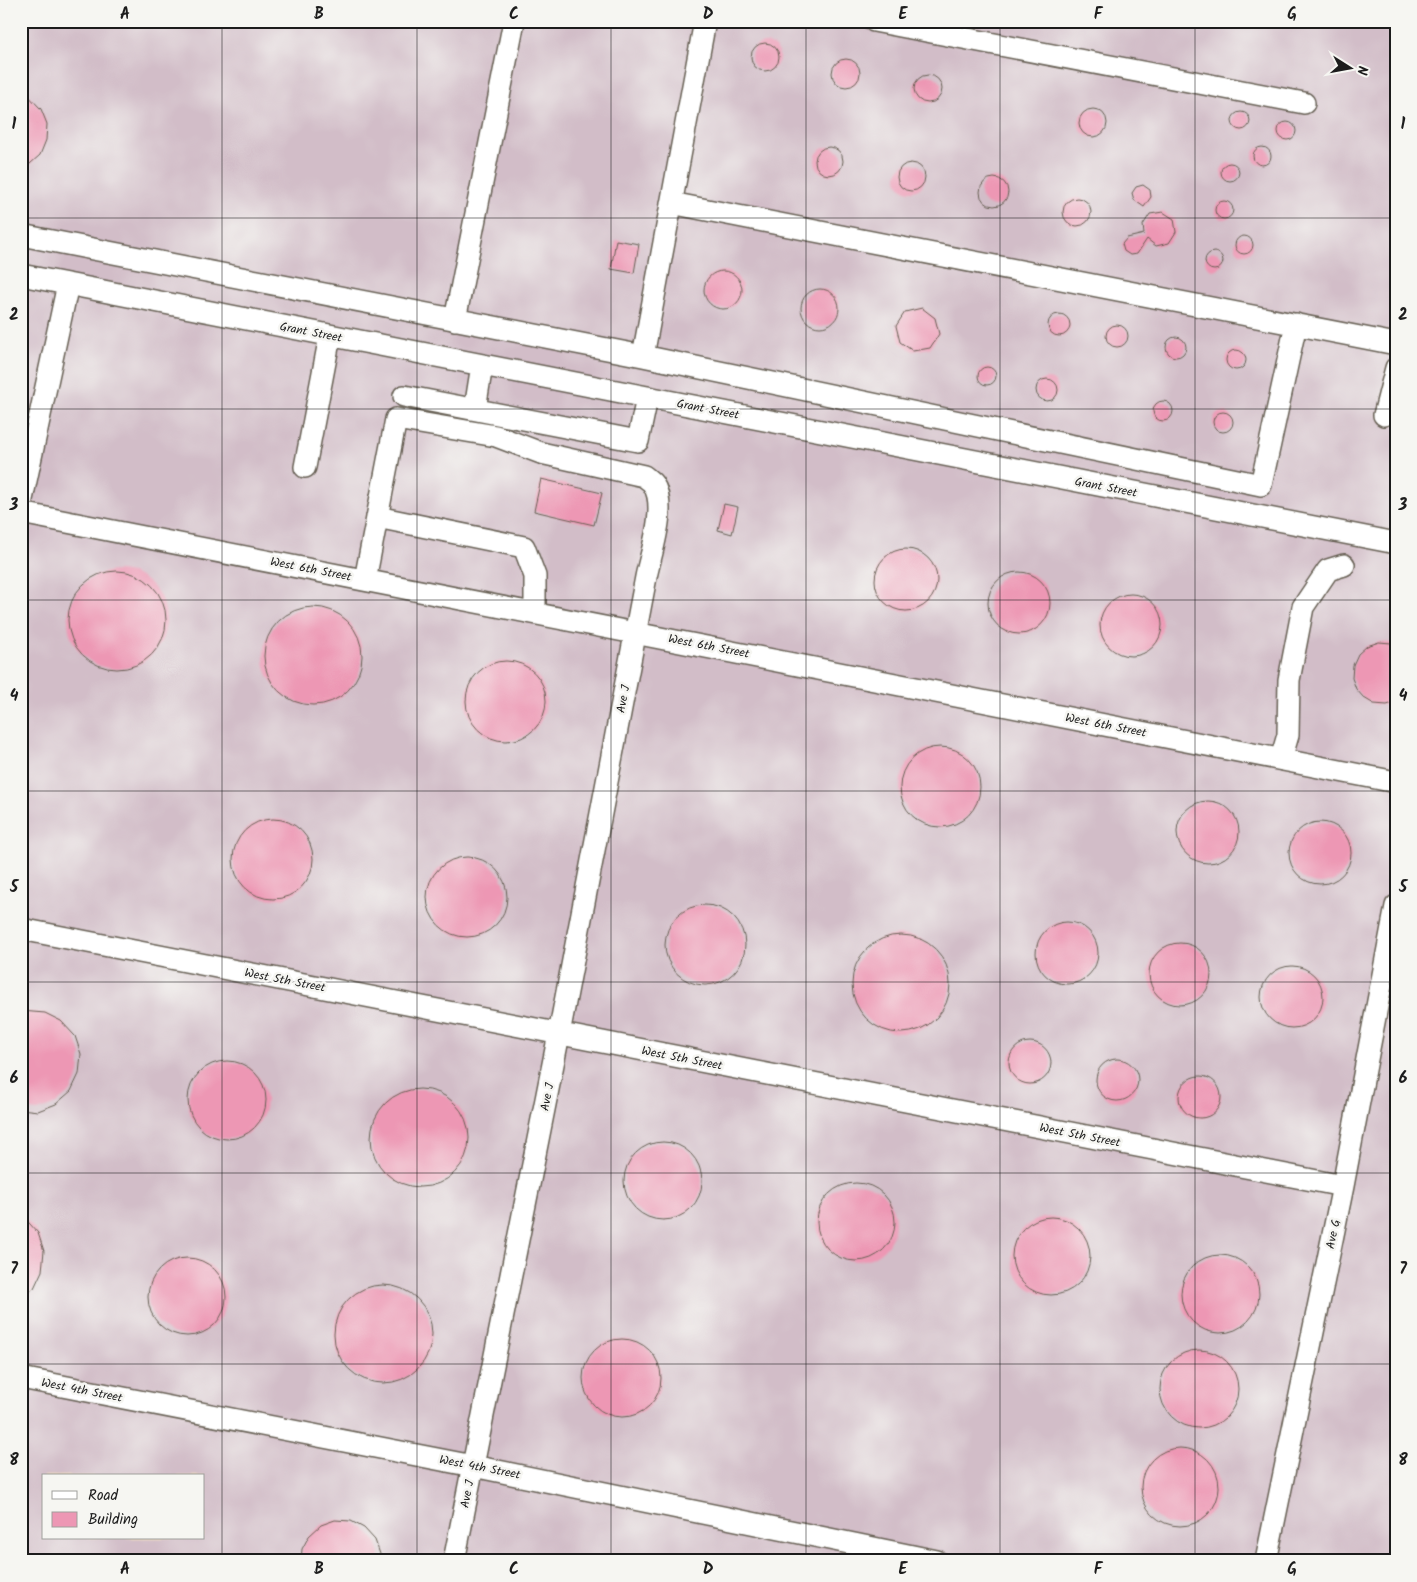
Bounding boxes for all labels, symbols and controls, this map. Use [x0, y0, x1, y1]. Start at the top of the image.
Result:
text: A [120, 2, 130, 27]
text: B [314, 2, 324, 27]
text: C [509, 2, 519, 27]
text: D [703, 2, 714, 27]
text: E [899, 2, 909, 27]
text: F [1094, 2, 1104, 27]
text: G [1287, 2, 1297, 27]
north arrow [1324, 42, 1374, 92]
text: N [1350, 64, 1373, 77]
text: 1 [12, 112, 17, 137]
text: 1 [1401, 112, 1406, 137]
text: 2 [9, 303, 19, 328]
text: 2 [1398, 303, 1408, 328]
street label: Grant Street [278, 317, 344, 348]
street label: Grant Street [675, 394, 741, 425]
street label: Grant Street [1073, 472, 1139, 503]
text: 3 [9, 493, 19, 518]
text: 3 [1398, 493, 1408, 518]
street label: West 6th Street [269, 552, 353, 587]
street label: West 6th Street [667, 629, 751, 664]
street label: Ave J [611, 683, 636, 715]
text: 4 [10, 684, 19, 709]
text: 4 [1399, 684, 1408, 709]
street label: West 6th Street [1064, 708, 1148, 743]
text: 5 [9, 875, 20, 900]
text: 5 [1398, 875, 1409, 900]
street label: West 5th Street [243, 963, 327, 998]
street label: West 5th Street [640, 1041, 724, 1076]
text: 6 [10, 1066, 19, 1091]
text: 6 [1399, 1066, 1408, 1091]
street label: Ave J [535, 1081, 560, 1113]
street label: West 5th Street [1038, 1118, 1122, 1153]
street label: Ave G [1321, 1218, 1346, 1251]
text: 7 [10, 1257, 18, 1282]
text: 7 [1399, 1257, 1407, 1282]
street label: West 4th Street [40, 1373, 124, 1408]
text: 8 [9, 1448, 19, 1473]
text: 8 [1398, 1448, 1408, 1473]
street label: West 4th Street [438, 1450, 522, 1485]
legend [42, 1474, 205, 1540]
street label: Ave J [455, 1478, 480, 1510]
text: Road [88, 1484, 119, 1508]
text: Building [88, 1508, 138, 1532]
text: A [120, 1557, 130, 1582]
text: B [314, 1557, 324, 1582]
text: C [509, 1557, 519, 1582]
text: D [703, 1557, 714, 1582]
text: E [899, 1557, 909, 1582]
text: F [1094, 1557, 1104, 1582]
text: G [1287, 1557, 1297, 1582]

